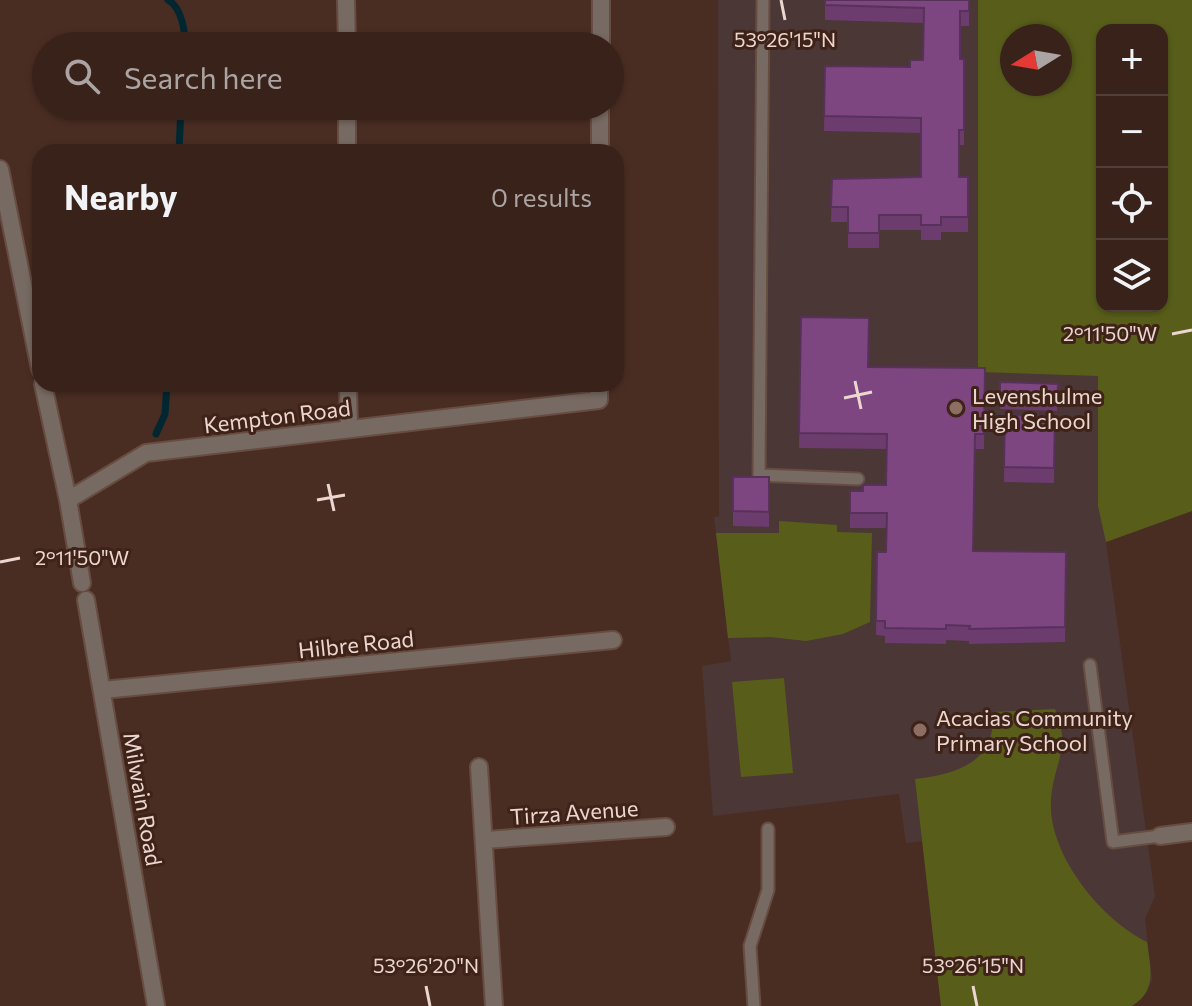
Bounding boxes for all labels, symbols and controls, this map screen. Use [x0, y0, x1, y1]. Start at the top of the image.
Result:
north arrow [1000, 24, 1072, 96]
map controls [1096, 24, 1168, 312]
button: + [1096, 24, 1168, 96]
text: 53°26'15"N [734, 27, 836, 51]
search box [32, 32, 624, 120]
icon: search [60, 54, 104, 98]
text: Search here [124, 58, 283, 95]
button: − [1096, 96, 1168, 168]
button: locate [1096, 168, 1168, 240]
text: Nearby [64, 175, 178, 217]
text: 0 results [491, 181, 592, 212]
button: layers [1096, 240, 1168, 312]
text: 2°11'50"W [1063, 321, 1157, 345]
place label: Levenshulme High School [972, 382, 1102, 434]
street label: Kempton Road [202, 394, 352, 438]
marker: Levenshulme High School [947, 399, 965, 417]
text: 2°11'50"W [35, 545, 129, 569]
street label: Hilbre Road [297, 624, 415, 664]
place label: Acacias Community Primary School [936, 704, 1133, 756]
marker: Acacias Community Primary School [911, 721, 929, 739]
street label: Milwain Road [118, 730, 168, 868]
street label: Tirza Avenue [509, 794, 639, 830]
text: 53°26'20"N [373, 953, 479, 977]
text: 53°26'15"N [922, 953, 1024, 977]

